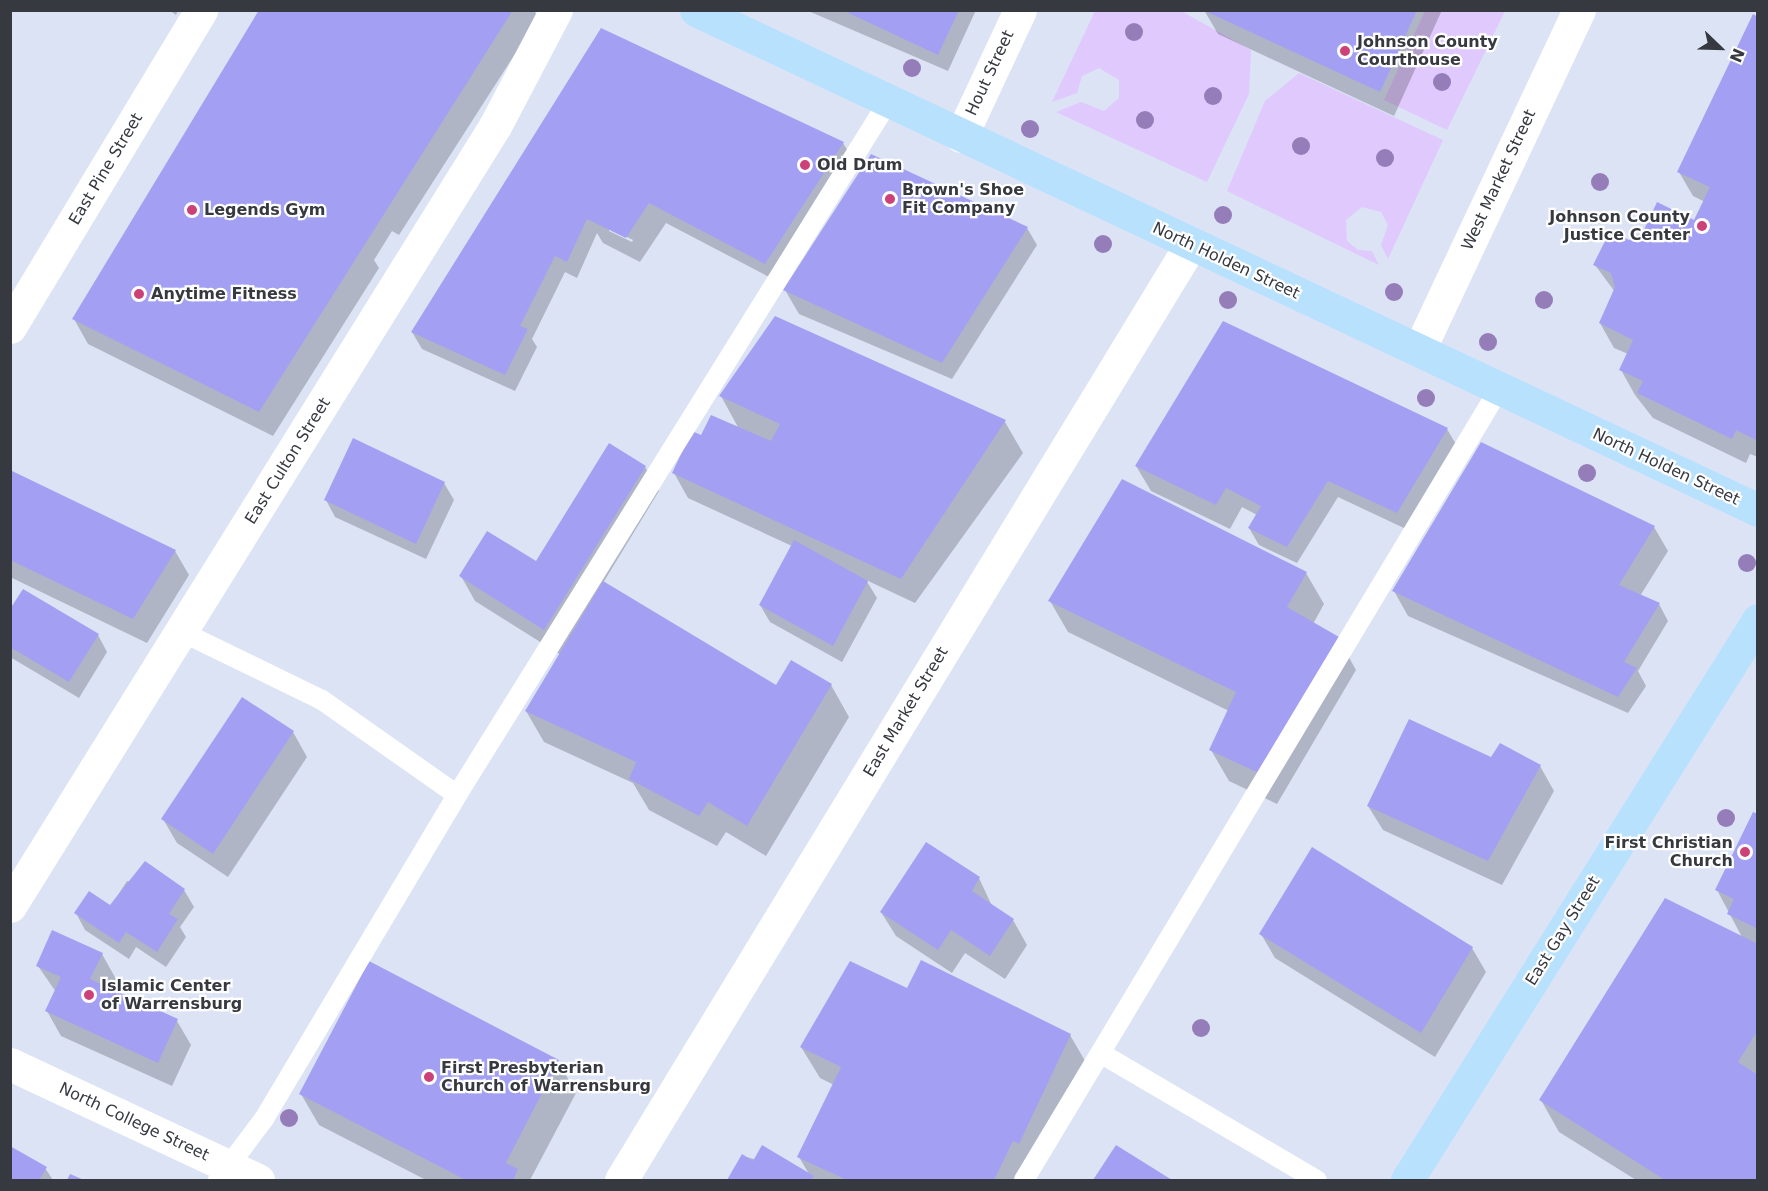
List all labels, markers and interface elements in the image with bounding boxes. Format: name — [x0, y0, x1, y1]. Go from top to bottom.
north arrow — [1690, 18, 1750, 78]
street label: Hout Street — [962, 27, 1018, 119]
place label: Johnson County Courthouse — [1357, 32, 1498, 70]
marker: Johnson County Courthouse — [1338, 44, 1352, 58]
text: N — [1726, 45, 1748, 65]
street label: West Market Street — [1458, 107, 1540, 253]
street label: East Pine Street — [65, 110, 147, 228]
place label: Old Drum — [817, 155, 902, 175]
marker: Old Drum — [798, 158, 812, 172]
place label: Brown's Shoe Fit Company — [902, 180, 1024, 218]
marker: Brown's Shoe Fit Company — [883, 192, 897, 206]
place label: Legends Gym — [204, 200, 326, 220]
marker: Legends Gym — [185, 203, 199, 217]
place label: Johnson County Justice Center — [1549, 207, 1690, 245]
street label: North Holden Street — [1149, 219, 1303, 303]
marker: Johnson County Justice Center — [1695, 219, 1709, 233]
place label: Anytime Fitness — [151, 284, 297, 304]
marker: Anytime Fitness — [132, 287, 146, 301]
street label: East Culton Street — [241, 394, 335, 528]
street label: North Holden Street — [1589, 425, 1743, 509]
street label: East Market Street — [860, 643, 952, 781]
place label: First Christian Church — [1605, 833, 1733, 871]
marker: First Christian Church — [1738, 845, 1752, 859]
street label: East Gay Street — [1522, 873, 1604, 989]
place label: Islamic Center of Warrensburg — [101, 976, 242, 1014]
marker: Islamic Center of Warrensburg — [82, 988, 96, 1002]
place label: First Presbyterian Church of Warrensburg — [441, 1058, 651, 1096]
marker: First Presbyterian Church of Warrensburg — [422, 1070, 436, 1084]
street label: North College Street — [56, 1079, 212, 1165]

